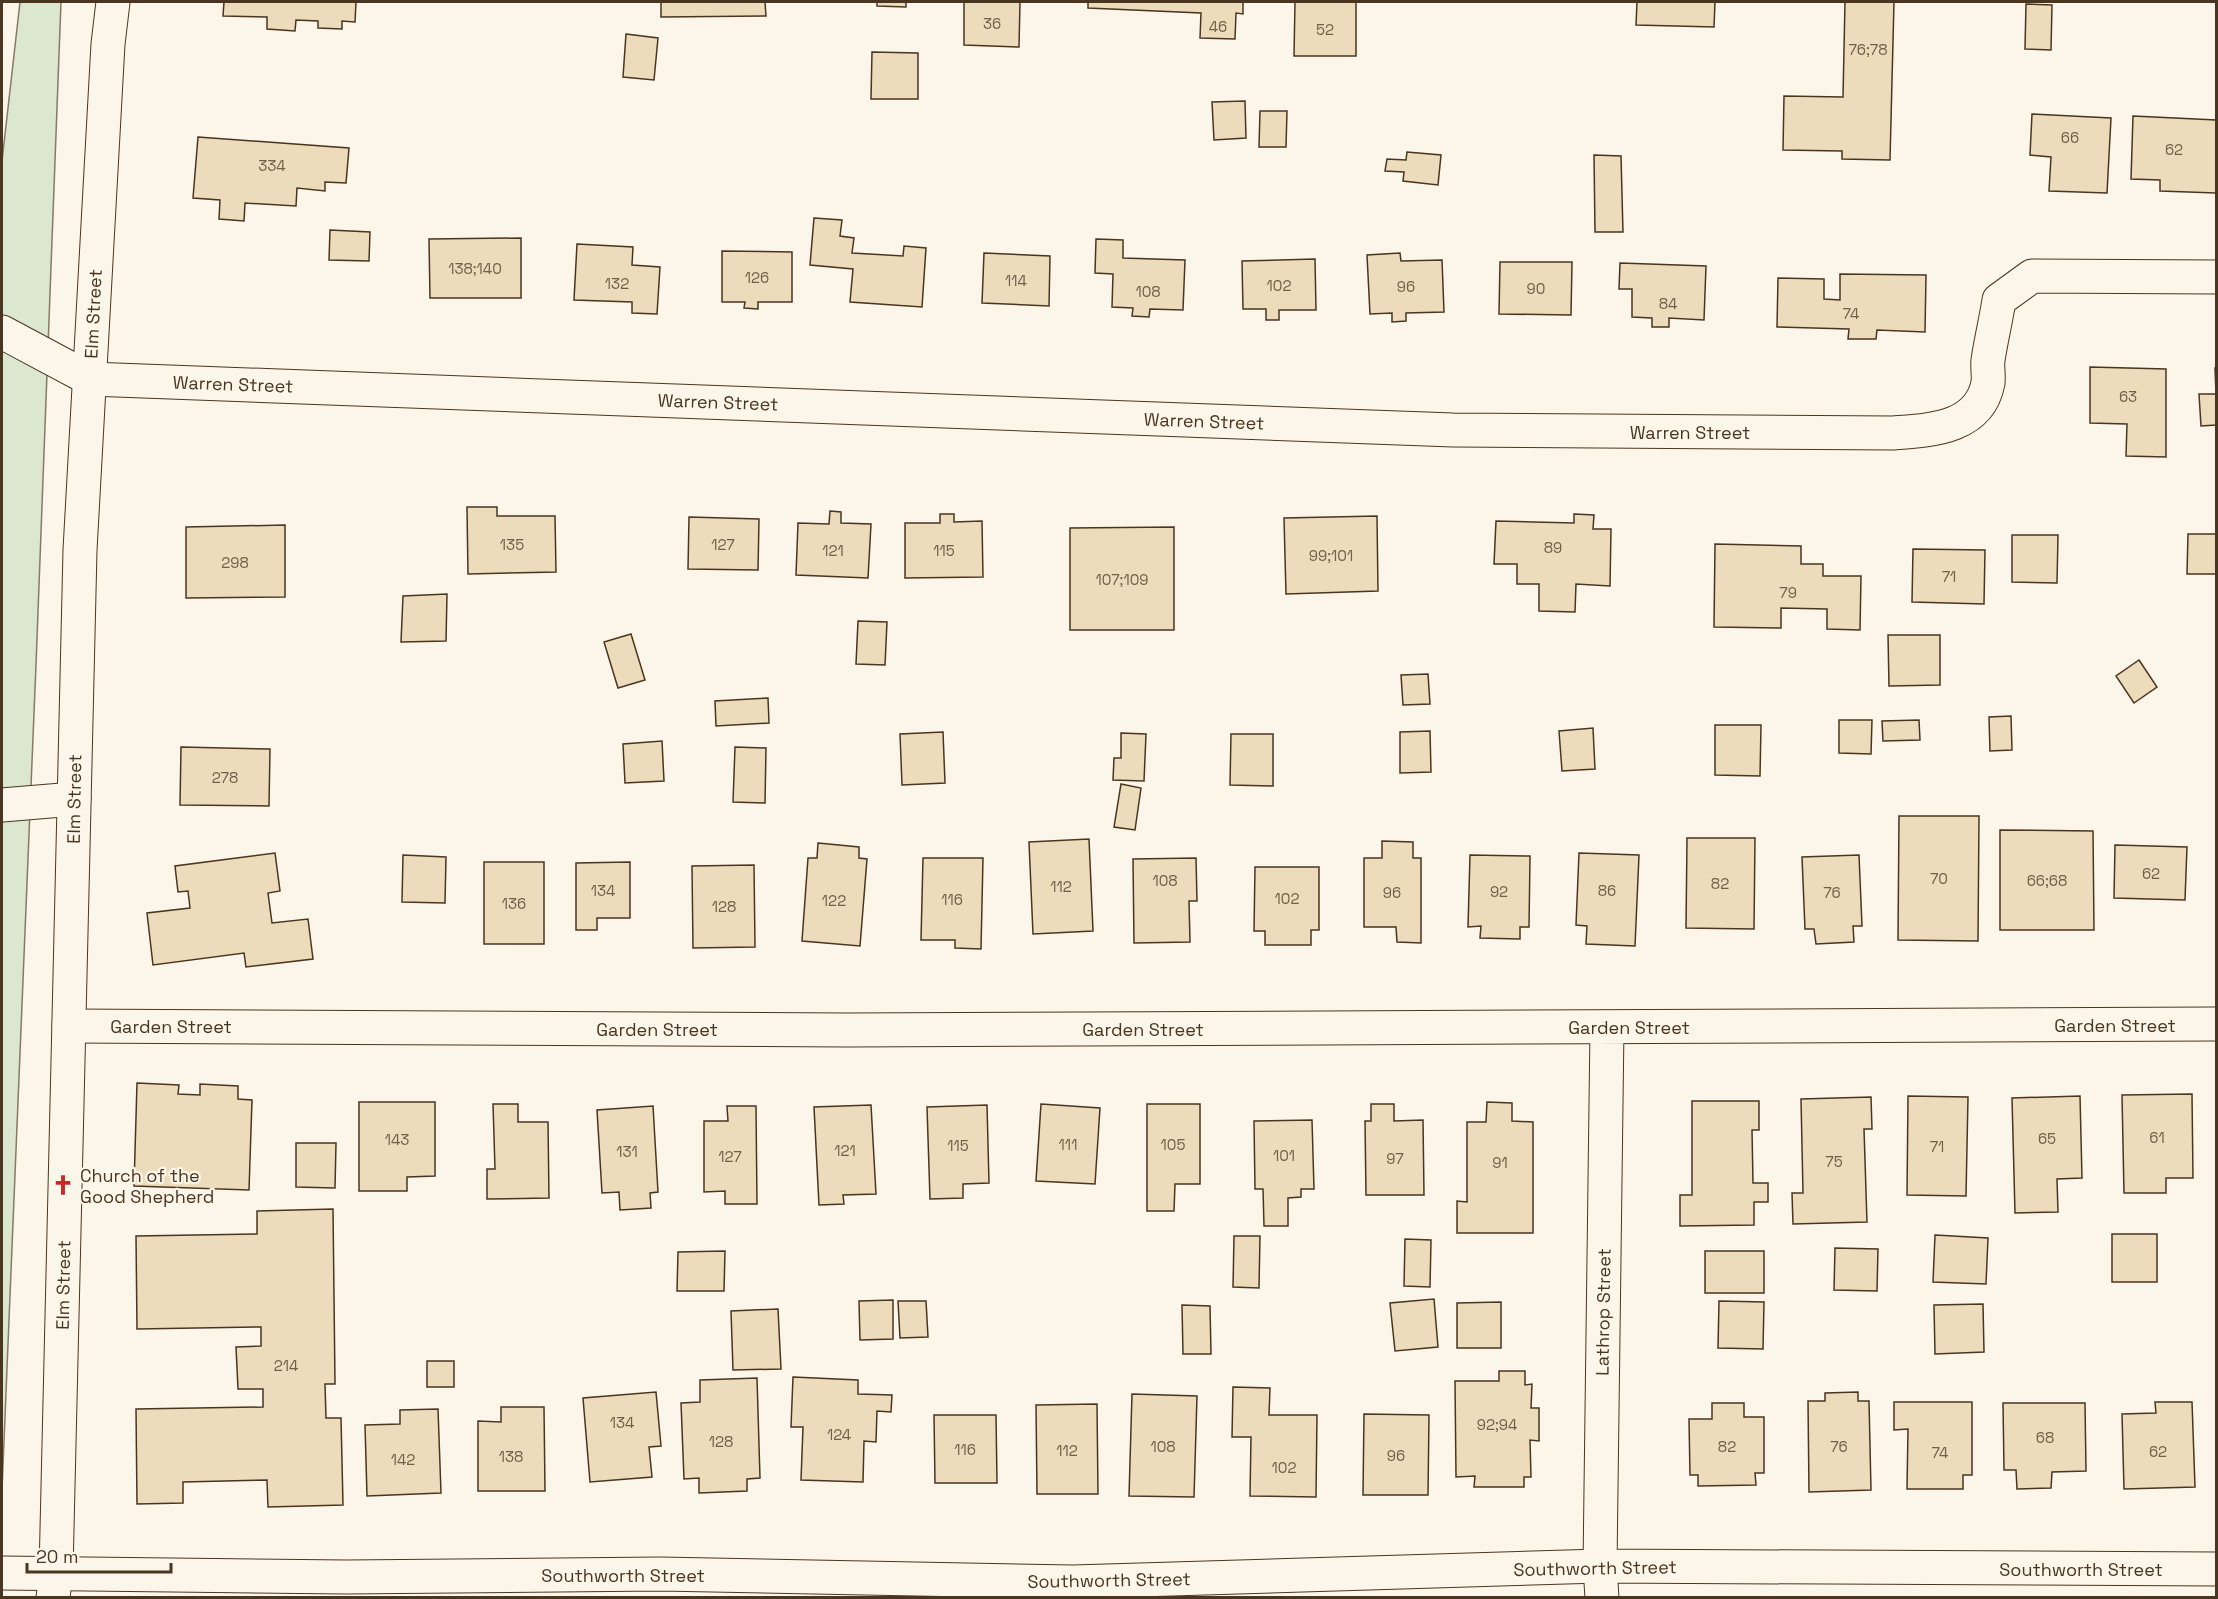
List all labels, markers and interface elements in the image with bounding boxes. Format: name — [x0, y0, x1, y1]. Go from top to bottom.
house number: 36 — [983, 14, 1001, 33]
house number: 46 — [1209, 17, 1227, 36]
house number: 52 — [1316, 20, 1334, 39]
house number: 76;78 — [1848, 40, 1888, 59]
house number: 66 — [2061, 128, 2079, 147]
house number: 62 — [2165, 140, 2183, 159]
house number: 334 — [258, 156, 286, 175]
house number: 138;140 — [448, 259, 502, 278]
house number: 126 — [745, 268, 769, 287]
street label: Elm Street — [79, 269, 107, 359]
house number: 114 — [1005, 271, 1027, 290]
house number: 132 — [605, 274, 629, 293]
house number: 102 — [1267, 276, 1291, 295]
house number: 96 — [1397, 277, 1415, 296]
house number: 90 — [1527, 279, 1545, 298]
house number: 108 — [1135, 282, 1161, 301]
house number: 84 — [1659, 294, 1677, 313]
house number: 74 — [1843, 304, 1859, 323]
street label: Warren Street — [172, 370, 294, 398]
house number: 63 — [2119, 387, 2137, 406]
street label: Warren Street — [657, 388, 779, 416]
street label: Warren Street — [1143, 407, 1265, 435]
street label: Warren Street — [1630, 421, 1750, 444]
house number: 135 — [500, 535, 524, 554]
house number: 127 — [711, 535, 735, 554]
house number: 89 — [1544, 538, 1562, 557]
house number: 121 — [822, 541, 844, 560]
house number: 115 — [933, 541, 955, 560]
house number: 99;101 — [1309, 546, 1353, 565]
house number: 298 — [221, 553, 249, 572]
house number: 71 — [1942, 567, 1956, 586]
house number: 107;109 — [1096, 570, 1148, 589]
house number: 79 — [1779, 583, 1797, 602]
street label: Elm Street — [62, 754, 86, 844]
house number: 278 — [212, 768, 238, 787]
house number: 62 — [2142, 864, 2160, 883]
house number: 70 — [1930, 869, 1948, 888]
house number: 108 — [1152, 871, 1178, 890]
house number: 66;68 — [2027, 871, 2067, 890]
house number: 82 — [1711, 874, 1729, 893]
house number: 112 — [1050, 877, 1072, 896]
house number: 134 — [591, 881, 615, 900]
house number: 86 — [1598, 881, 1616, 900]
house number: 92 — [1490, 882, 1508, 901]
house number: 96 — [1383, 883, 1401, 902]
house number: 76 — [1823, 883, 1841, 902]
house number: 102 — [1275, 889, 1299, 908]
house number: 116 — [941, 890, 963, 909]
house number: 122 — [822, 891, 846, 910]
house number: 136 — [502, 894, 526, 913]
house number: 128 — [712, 897, 736, 916]
street label: Garden Street — [2054, 1014, 2176, 1037]
street label: Garden Street — [110, 1015, 232, 1038]
street label: Garden Street — [1568, 1016, 1690, 1039]
street label: Garden Street — [596, 1018, 718, 1041]
street label: Garden Street — [1082, 1018, 1204, 1041]
house number: 61 — [2149, 1128, 2165, 1147]
house number: 65 — [2038, 1129, 2056, 1148]
house number: 143 — [385, 1130, 409, 1149]
house number: 111 — [1059, 1135, 1077, 1154]
house number: 105 — [1161, 1135, 1185, 1154]
house number: 115 — [947, 1136, 969, 1155]
house number: 71 — [1930, 1137, 1944, 1156]
house number: 121 — [834, 1141, 856, 1160]
house number: 131 — [616, 1142, 638, 1161]
house number: 101 — [1273, 1146, 1295, 1165]
house number: 127 — [718, 1147, 742, 1166]
house number: 97 — [1386, 1149, 1404, 1168]
house number: 75 — [1825, 1152, 1843, 1171]
house number: 91 — [1492, 1153, 1508, 1172]
place label: Church of the Good Shepherd — [80, 1164, 214, 1208]
church icon: Church of the Good Shepherd — [51, 1173, 75, 1197]
street label: Elm Street — [51, 1240, 75, 1330]
street label: Lathrop Street — [1590, 1248, 1616, 1376]
house number: 214 — [274, 1356, 298, 1375]
house number: 134 — [610, 1413, 634, 1432]
house number: 92;94 — [1477, 1415, 1517, 1434]
house number: 124 — [827, 1425, 851, 1444]
house number: 68 — [2036, 1428, 2054, 1447]
house number: 128 — [709, 1432, 733, 1451]
house number: 108 — [1150, 1437, 1176, 1456]
house number: 82 — [1718, 1437, 1736, 1456]
house number: 76 — [1830, 1437, 1848, 1456]
house number: 116 — [954, 1440, 976, 1459]
house number: 112 — [1056, 1441, 1078, 1460]
house number: 62 — [2149, 1442, 2167, 1461]
house number: 74 — [1932, 1443, 1948, 1462]
house number: 96 — [1387, 1446, 1405, 1465]
house number: 138 — [499, 1447, 523, 1466]
house number: 142 — [391, 1450, 415, 1469]
house number: 102 — [1272, 1458, 1296, 1477]
scale bar — [27, 1536, 171, 1574]
text: 20 m — [36, 1545, 79, 1568]
street label: Southworth Street — [1513, 1555, 1677, 1581]
street label: Southworth Street — [1999, 1558, 2163, 1581]
street label: Southworth Street — [541, 1564, 705, 1587]
street label: Southworth Street — [1027, 1567, 1191, 1593]

